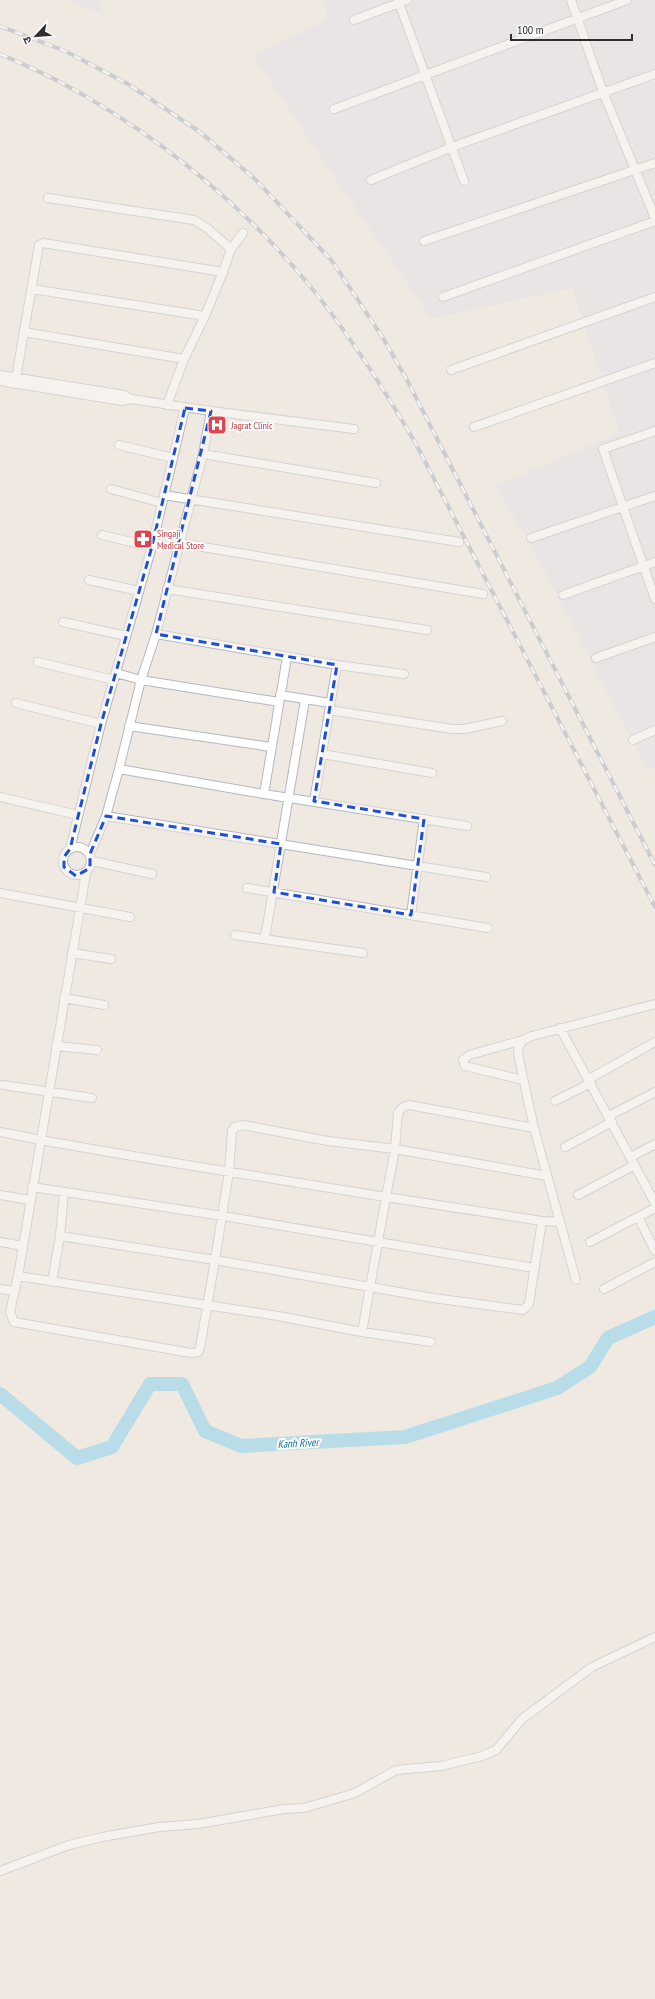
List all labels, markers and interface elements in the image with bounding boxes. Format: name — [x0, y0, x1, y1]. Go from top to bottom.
north arrow — [16, 16, 56, 56]
scale bar — [511, 16, 632, 42]
text: 100 m — [517, 22, 544, 37]
text: उ — [19, 34, 35, 46]
hospital icon: Jagrat Clinic — [206, 414, 228, 436]
place label: Jagrat Clinic — [230, 419, 273, 432]
place label: Singaji Medical Store — [157, 527, 204, 552]
pharmacy icon: Singaji Medical Store — [132, 528, 154, 550]
water label: Kanh River — [277, 1435, 321, 1451]

